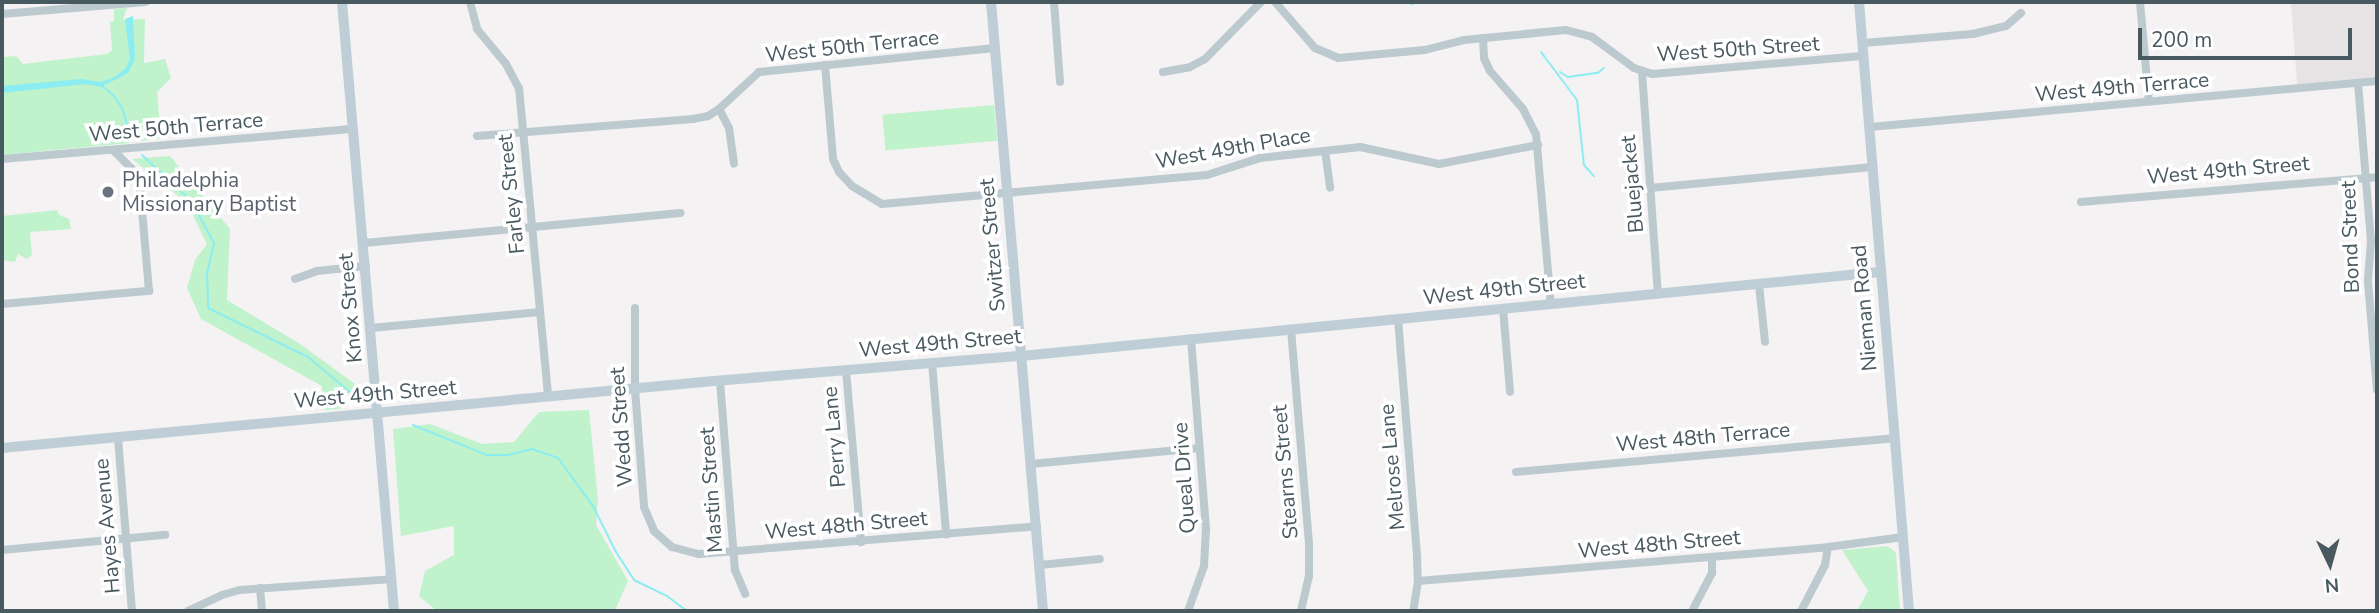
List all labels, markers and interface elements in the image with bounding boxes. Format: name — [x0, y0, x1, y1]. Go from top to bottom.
scale bar — [2141, 14, 2354, 58]
street label: West 50th Terrace — [764, 24, 940, 68]
text: 200 m — [2151, 26, 2212, 54]
street label: West 50th Street — [1656, 31, 1820, 67]
street label: West 49th Terrace — [2034, 67, 2210, 107]
street label: West 50th Terrace — [88, 107, 264, 147]
street label: West 49th Place — [1154, 122, 1312, 174]
street label: Farley Street — [492, 133, 530, 255]
street label: Bluejacket — [1615, 134, 1649, 234]
street label: West 49th Street — [2146, 150, 2310, 190]
place label: Philadelphia Missionary Baptist — [122, 167, 296, 217]
street label: Switzer Street — [974, 177, 1010, 313]
street label: Bond Street — [2335, 180, 2365, 294]
marker: Philadelphia Missionary Baptist — [100, 184, 116, 200]
street label: Nieman Road — [1846, 244, 1882, 372]
street label: Knox Street — [333, 252, 367, 364]
street label: West 49th Street — [1422, 268, 1586, 310]
street label: West 49th Street — [858, 323, 1022, 363]
street label: Wedd Street — [604, 366, 638, 488]
street label: West 49th Street — [293, 374, 457, 414]
street label: Perry Lane — [817, 385, 851, 489]
street label: Melrose Lane — [1374, 403, 1410, 531]
street label: Stearns Street — [1267, 404, 1303, 540]
street label: West 48th Terrace — [1615, 417, 1791, 457]
street label: Queal Drive — [1168, 421, 1200, 535]
street label: Mastin Street — [694, 426, 728, 554]
street label: Hayes Avenue — [89, 457, 125, 595]
street label: West 48th Street — [764, 505, 928, 545]
street label: West 48th Street — [1577, 524, 1741, 564]
north arrow — [2295, 529, 2365, 599]
text: N — [2324, 571, 2340, 598]

